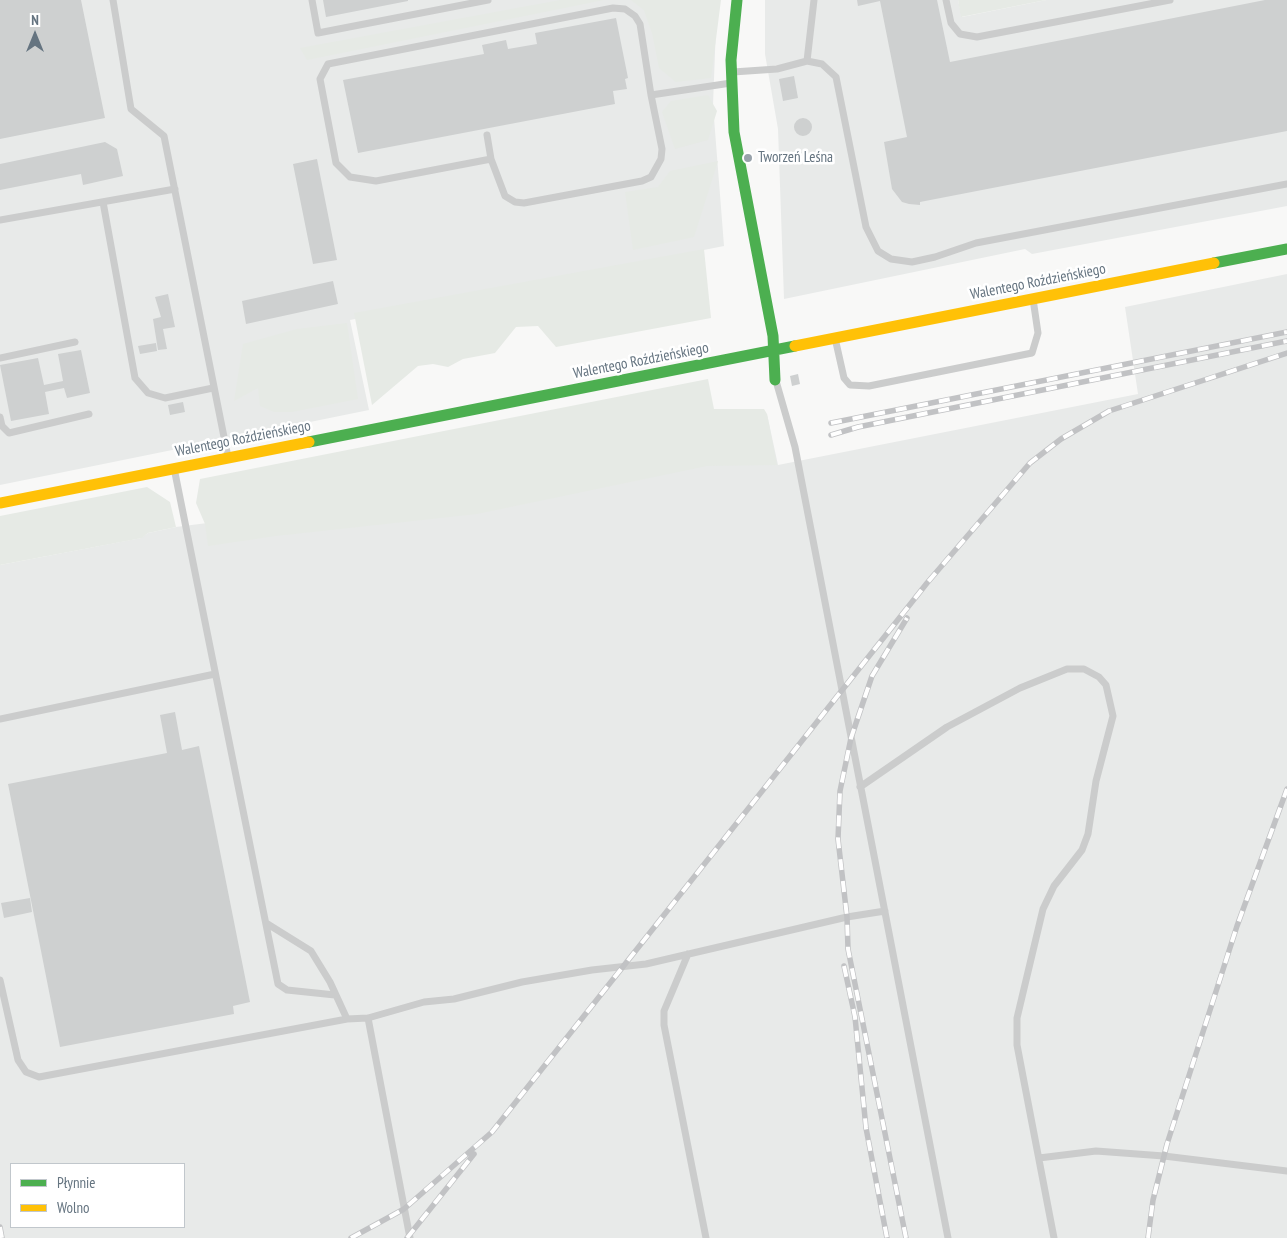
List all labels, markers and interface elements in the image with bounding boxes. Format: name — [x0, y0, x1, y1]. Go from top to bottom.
north arrow — [10, 10, 60, 60]
text: N — [31, 11, 39, 29]
place label: Tworzeń Leśna — [758, 149, 833, 167]
marker: Tworzeń Leśna — [742, 152, 754, 164]
street label: Walentego Roździeńskiego — [969, 260, 1107, 304]
street label: Walentego Roździeńskiego — [572, 339, 710, 383]
street label: Walentego Roździeńskiego — [174, 417, 312, 461]
legend — [10, 1163, 185, 1228]
text: Płynnie — [57, 1173, 96, 1192]
text: Wolno — [57, 1198, 90, 1217]

